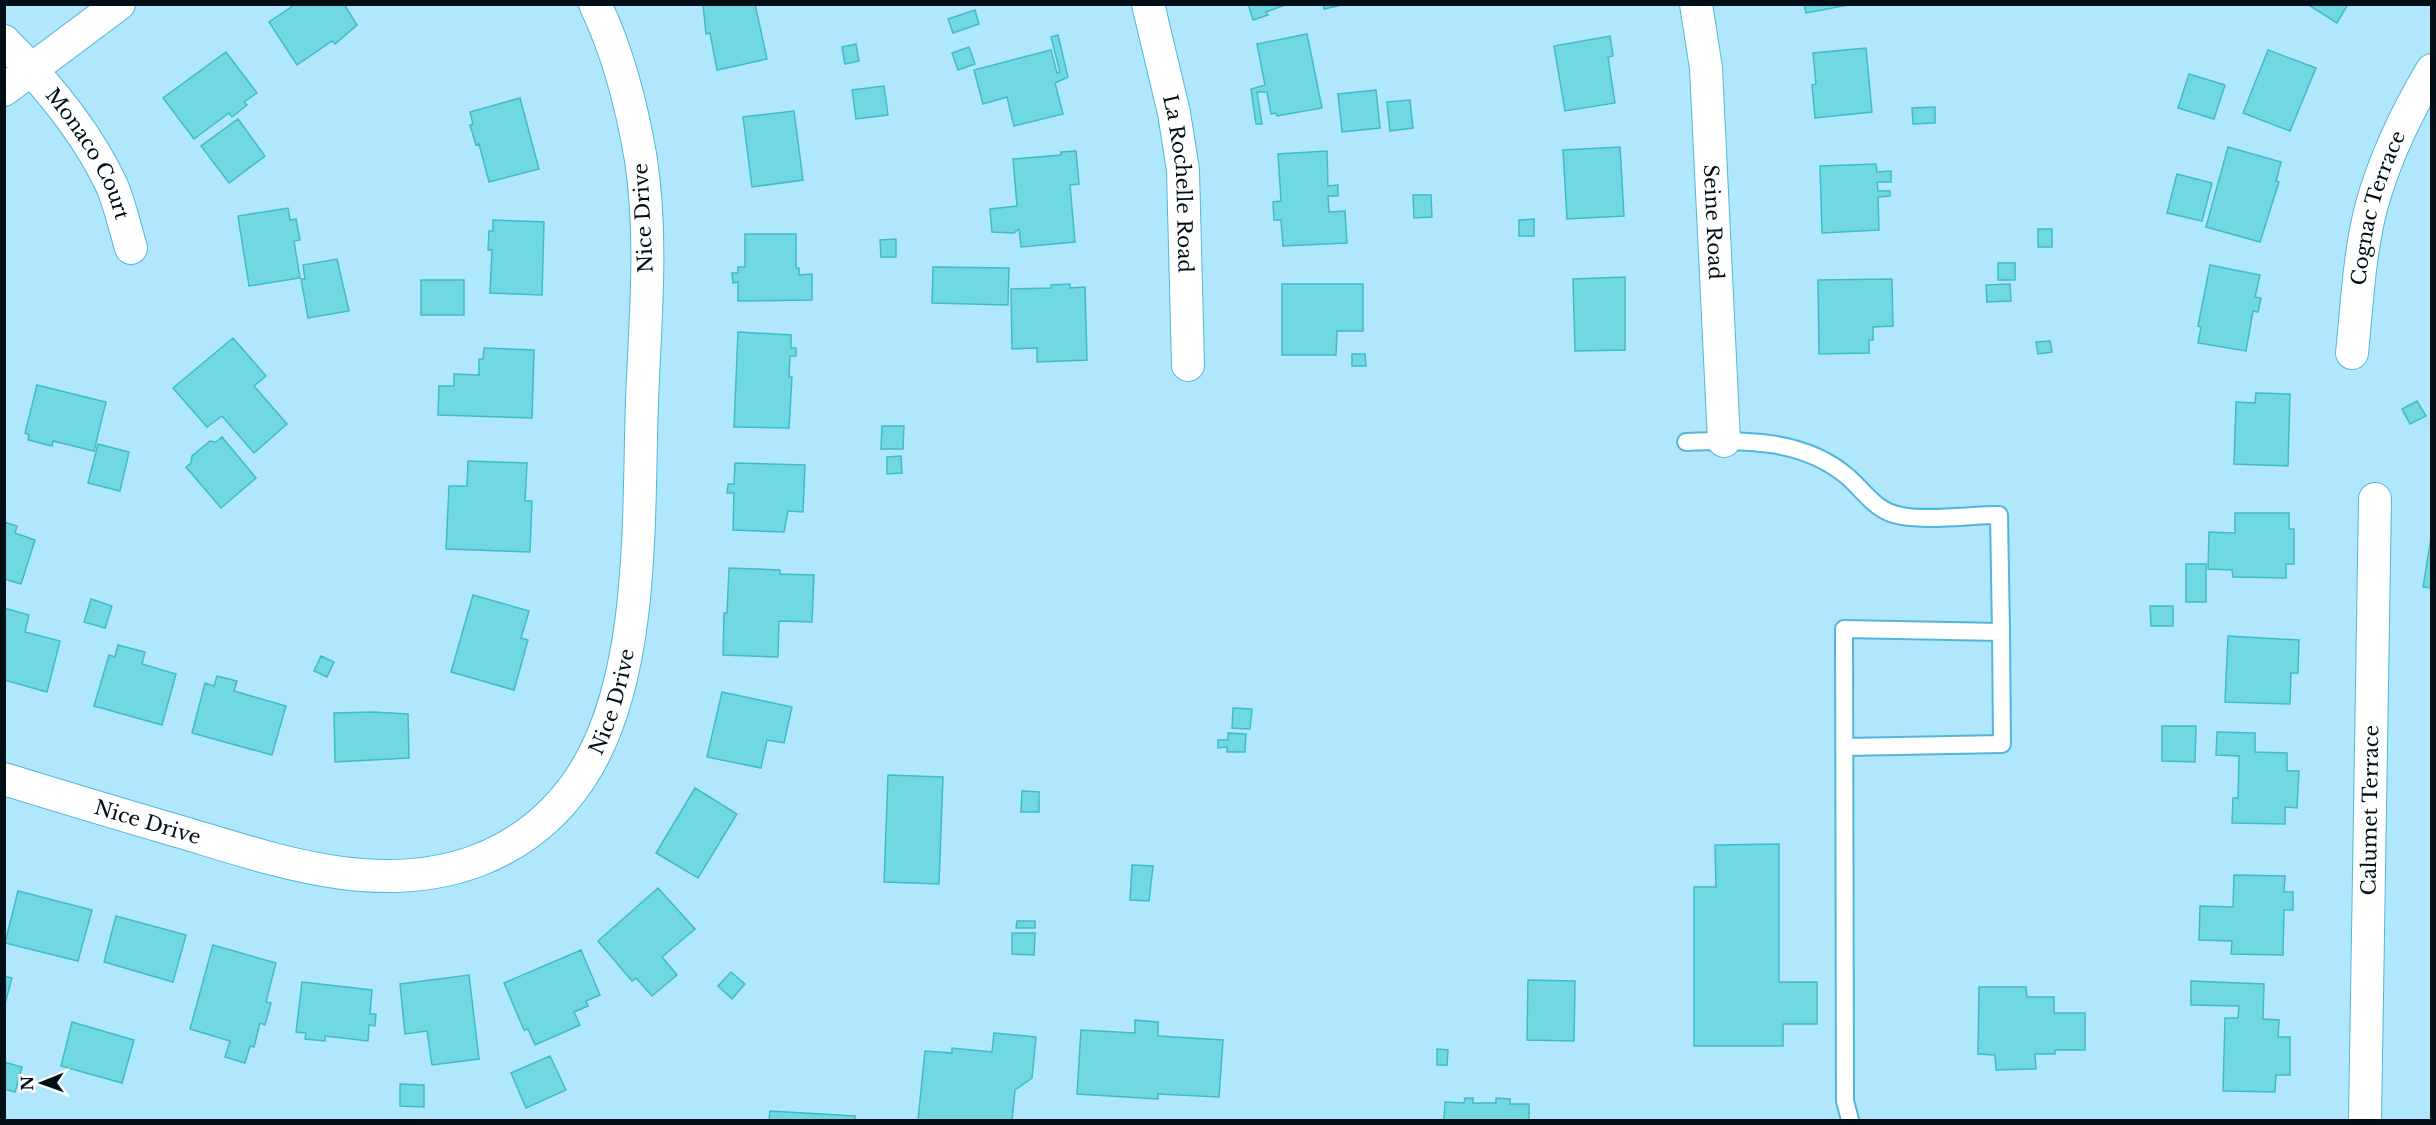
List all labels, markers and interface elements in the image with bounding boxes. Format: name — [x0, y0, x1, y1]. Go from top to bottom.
street label: Monaco Court — [41, 83, 135, 222]
street label: La Rochelle Road — [1158, 92, 1198, 273]
street label: Cognac Terrace — [2346, 127, 2410, 286]
street label: Nice Drive — [628, 163, 658, 273]
street label: Seine Road — [1699, 164, 1728, 280]
street label: Nice Drive — [584, 647, 639, 758]
street label: Calumet Terrace — [2357, 725, 2383, 895]
street label: Nice Drive — [92, 795, 204, 849]
north arrow — [12, 1053, 72, 1113]
text: N — [17, 1076, 37, 1091]

